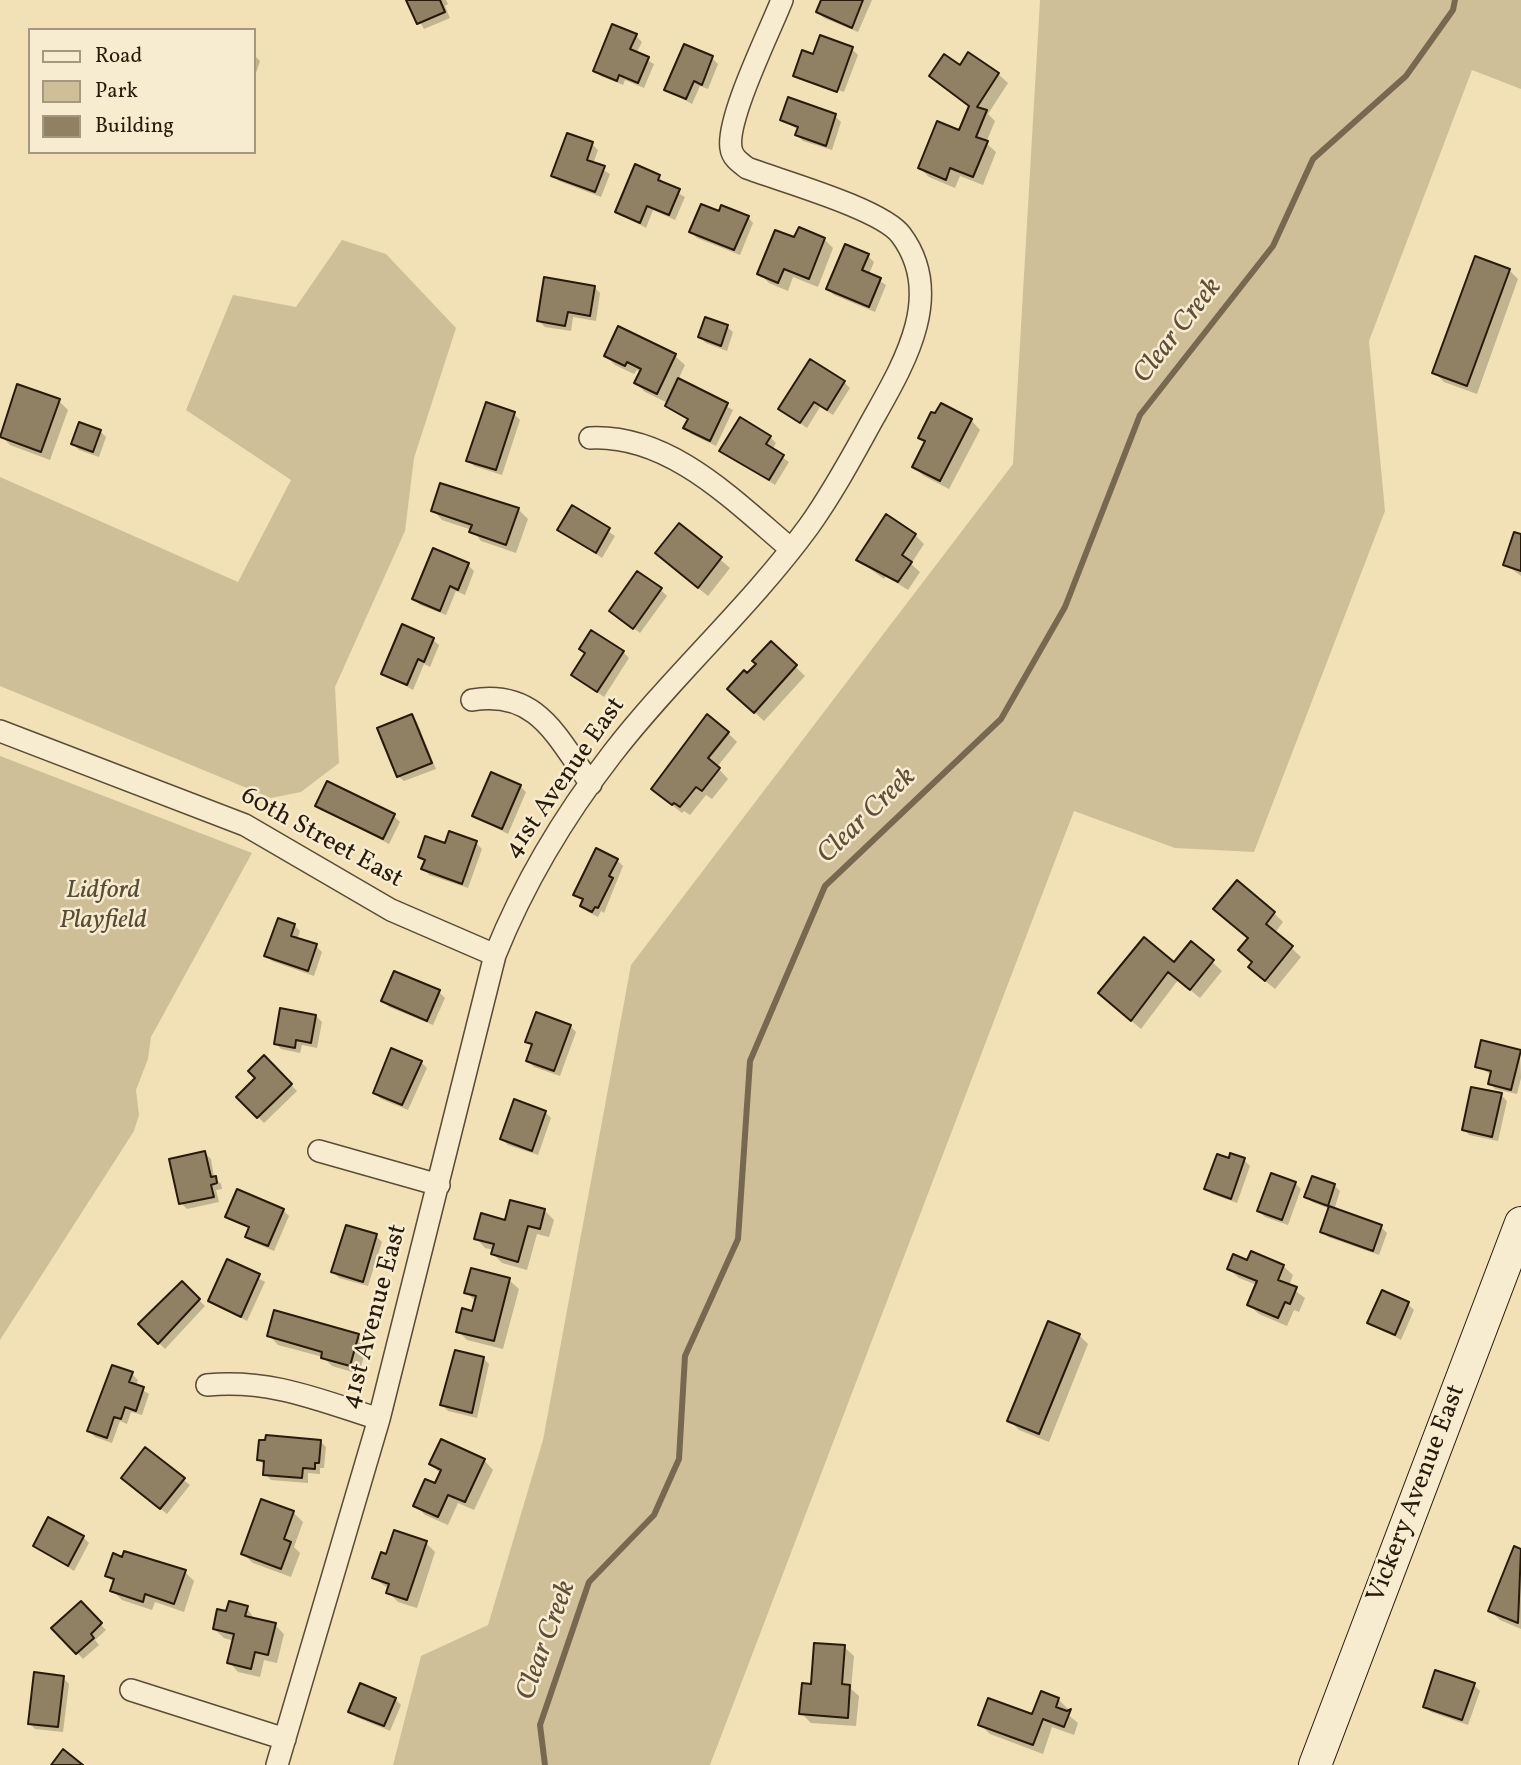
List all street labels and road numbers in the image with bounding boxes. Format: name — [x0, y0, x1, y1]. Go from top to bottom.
street label: 41st Avenue East — [499, 692, 633, 866]
street label: 60th Street East — [234, 782, 408, 896]
street label: 41st Avenue East — [336, 1221, 416, 1413]
street label: Vickery Avenue East — [1362, 1381, 1474, 1607]

